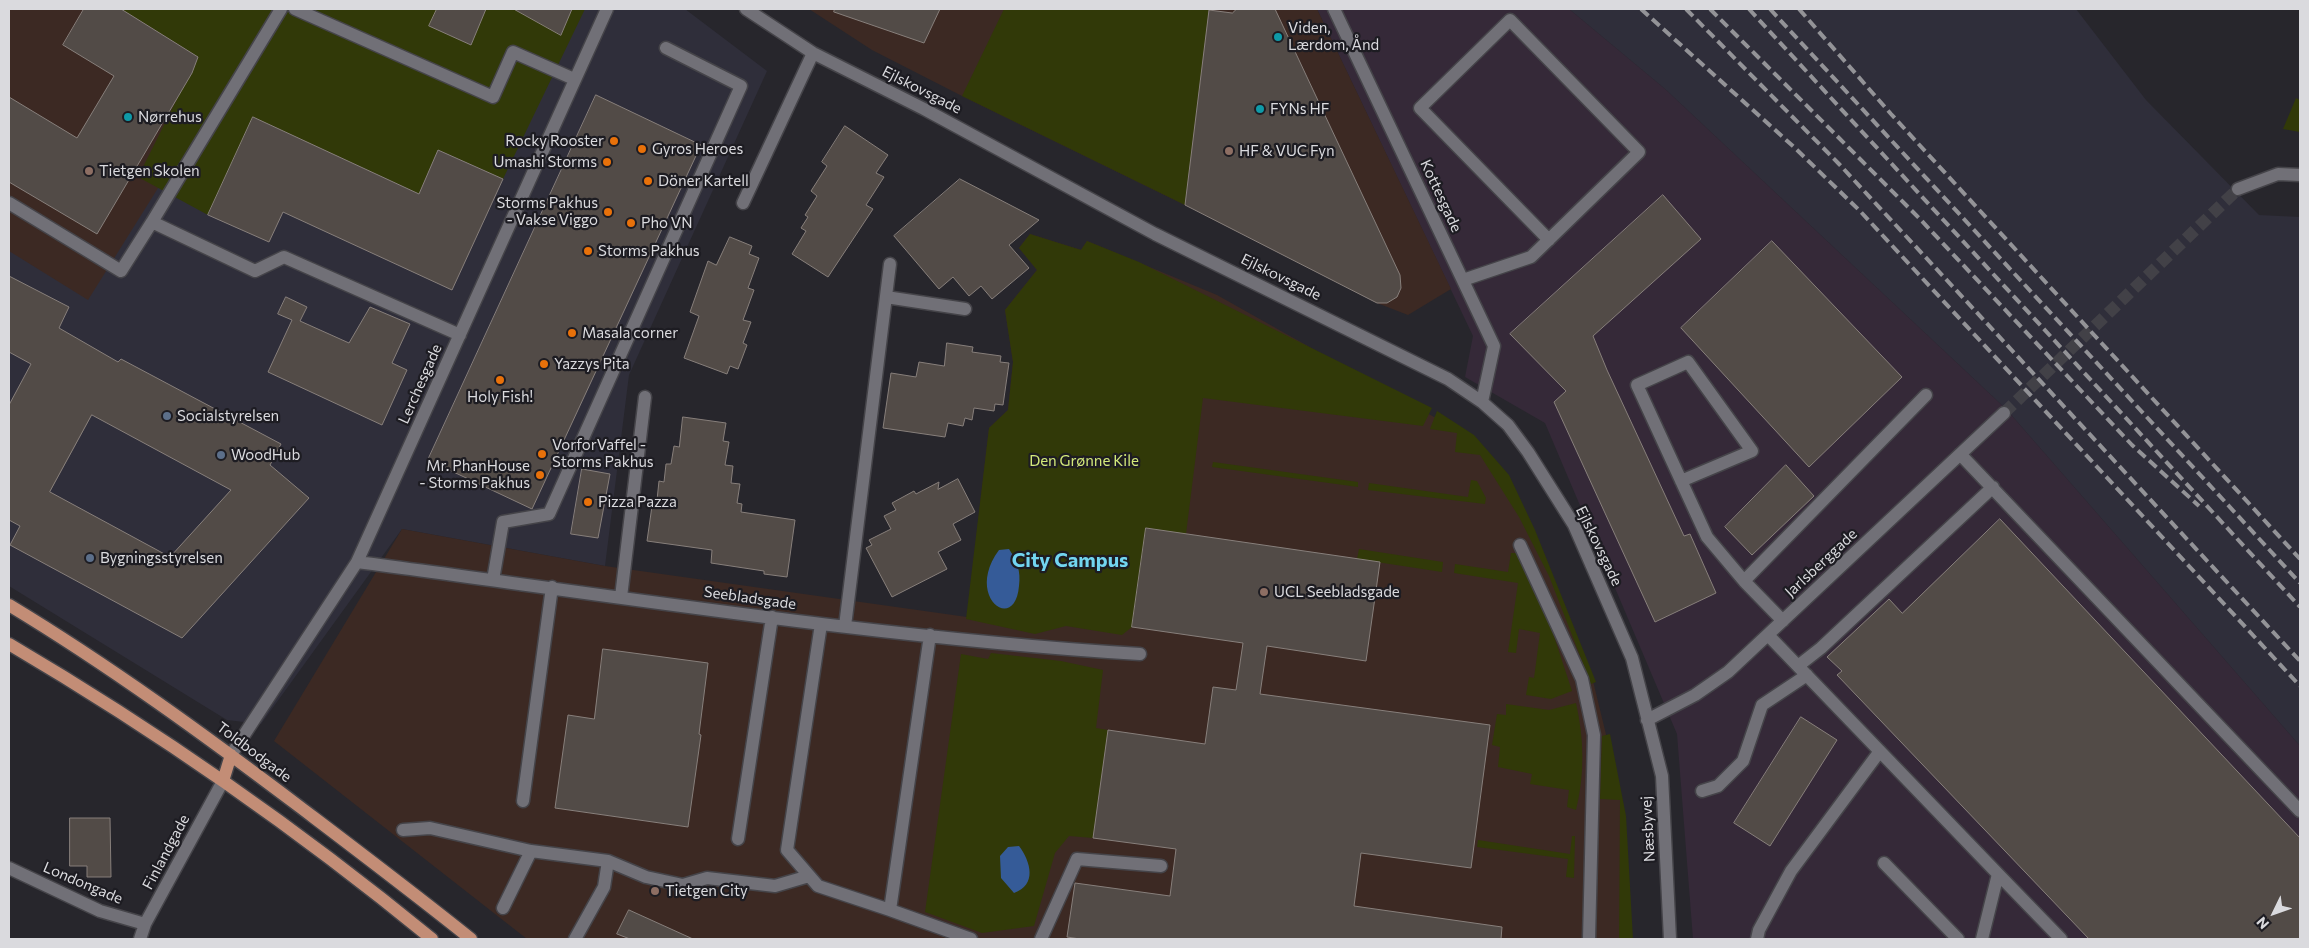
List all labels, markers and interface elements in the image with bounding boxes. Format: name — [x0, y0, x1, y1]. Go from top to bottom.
place label: Viden, Lærdom, Ånd — [1288, 19, 1379, 54]
marker: Viden, Lærdom, Ånd — [1272, 31, 1284, 43]
street label: Ejlskovsgade — [879, 62, 965, 118]
place label: FYNs HF — [1270, 100, 1329, 118]
marker: FYNs HF — [1254, 103, 1266, 115]
place label: Nørrehus — [138, 108, 202, 126]
marker: Nørrehus — [122, 111, 134, 123]
place label: Rocky Rooster — [505, 132, 604, 150]
marker: Rocky Rooster — [608, 135, 620, 147]
place label: Gyros Heroes — [652, 140, 743, 158]
place label: HF & VUC Fyn — [1239, 142, 1335, 160]
marker: Gyros Heroes — [636, 143, 648, 155]
marker: HF & VUC Fyn — [1223, 145, 1235, 157]
place label: Umashi Storms — [493, 153, 597, 171]
marker: Umashi Storms — [601, 156, 613, 168]
street label: Kottesgade — [1416, 157, 1466, 235]
place label: Tietgen Skolen — [99, 162, 200, 180]
marker: Tietgen Skolen — [83, 165, 95, 177]
place label: Döner Kartell — [658, 172, 749, 190]
marker: Döner Kartell — [642, 175, 654, 187]
place label: Storms Pakhus - Vakse Viggo — [496, 194, 598, 229]
marker: Storms Pakhus - Vakse Viggo — [602, 206, 614, 218]
place label: Pho VN — [641, 214, 692, 232]
marker: Pho VN — [625, 217, 637, 229]
place label: Storms Pakhus — [598, 242, 700, 260]
marker: Storms Pakhus — [582, 245, 594, 257]
street label: Ejlskovsgade — [1238, 250, 1324, 304]
place label: Masala corner — [582, 324, 678, 342]
marker: Masala corner — [566, 327, 578, 339]
street label: Lerchesgade — [394, 341, 446, 427]
place label: Yazzys Pita — [554, 355, 630, 373]
marker: Yazzys Pita — [538, 358, 550, 370]
marker: Holy Fish! — [494, 374, 506, 386]
place label: Holy Fish! — [467, 388, 533, 406]
place label: Socialstyrelsen — [177, 407, 279, 425]
marker: Socialstyrelsen — [161, 410, 173, 422]
place label: VorforVaffel - Storms Pakhus — [552, 436, 654, 471]
place label: WoodHub — [231, 446, 300, 464]
marker: VorforVaffel - Storms Pakhus — [536, 448, 548, 460]
marker: WoodHub — [215, 449, 227, 461]
park label: Den Grønne Kile — [1029, 452, 1139, 470]
place label: Mr. PhanHouse - Storms Pakhus — [419, 457, 530, 492]
marker: Mr. PhanHouse - Storms Pakhus — [534, 469, 546, 481]
place label: Pizza Pazza — [598, 493, 677, 511]
marker: Pizza Pazza — [582, 496, 594, 508]
street label: Ejlskovsgade — [1572, 503, 1626, 589]
street label: Jarlsberggade — [1781, 525, 1861, 601]
district label: City Campus — [1012, 548, 1128, 572]
place label: Bygningsstyrelsen — [100, 549, 223, 567]
marker: Bygningsstyrelsen — [84, 552, 96, 564]
street label: Seebladsgade — [703, 583, 797, 613]
place label: UCL Seebladsgade — [1274, 583, 1400, 601]
marker: UCL Seebladsgade — [1258, 586, 1270, 598]
street label: Toldbodgade — [213, 718, 295, 786]
street label: Næsbyvej — [1637, 796, 1659, 862]
street label: Finlandgade — [139, 811, 193, 893]
street label: Londongade — [40, 858, 126, 908]
place label: Tietgen City — [665, 882, 748, 900]
marker: Tietgen City — [649, 885, 661, 897]
north arrow — [2249, 888, 2299, 938]
text: N — [2253, 914, 2272, 933]

